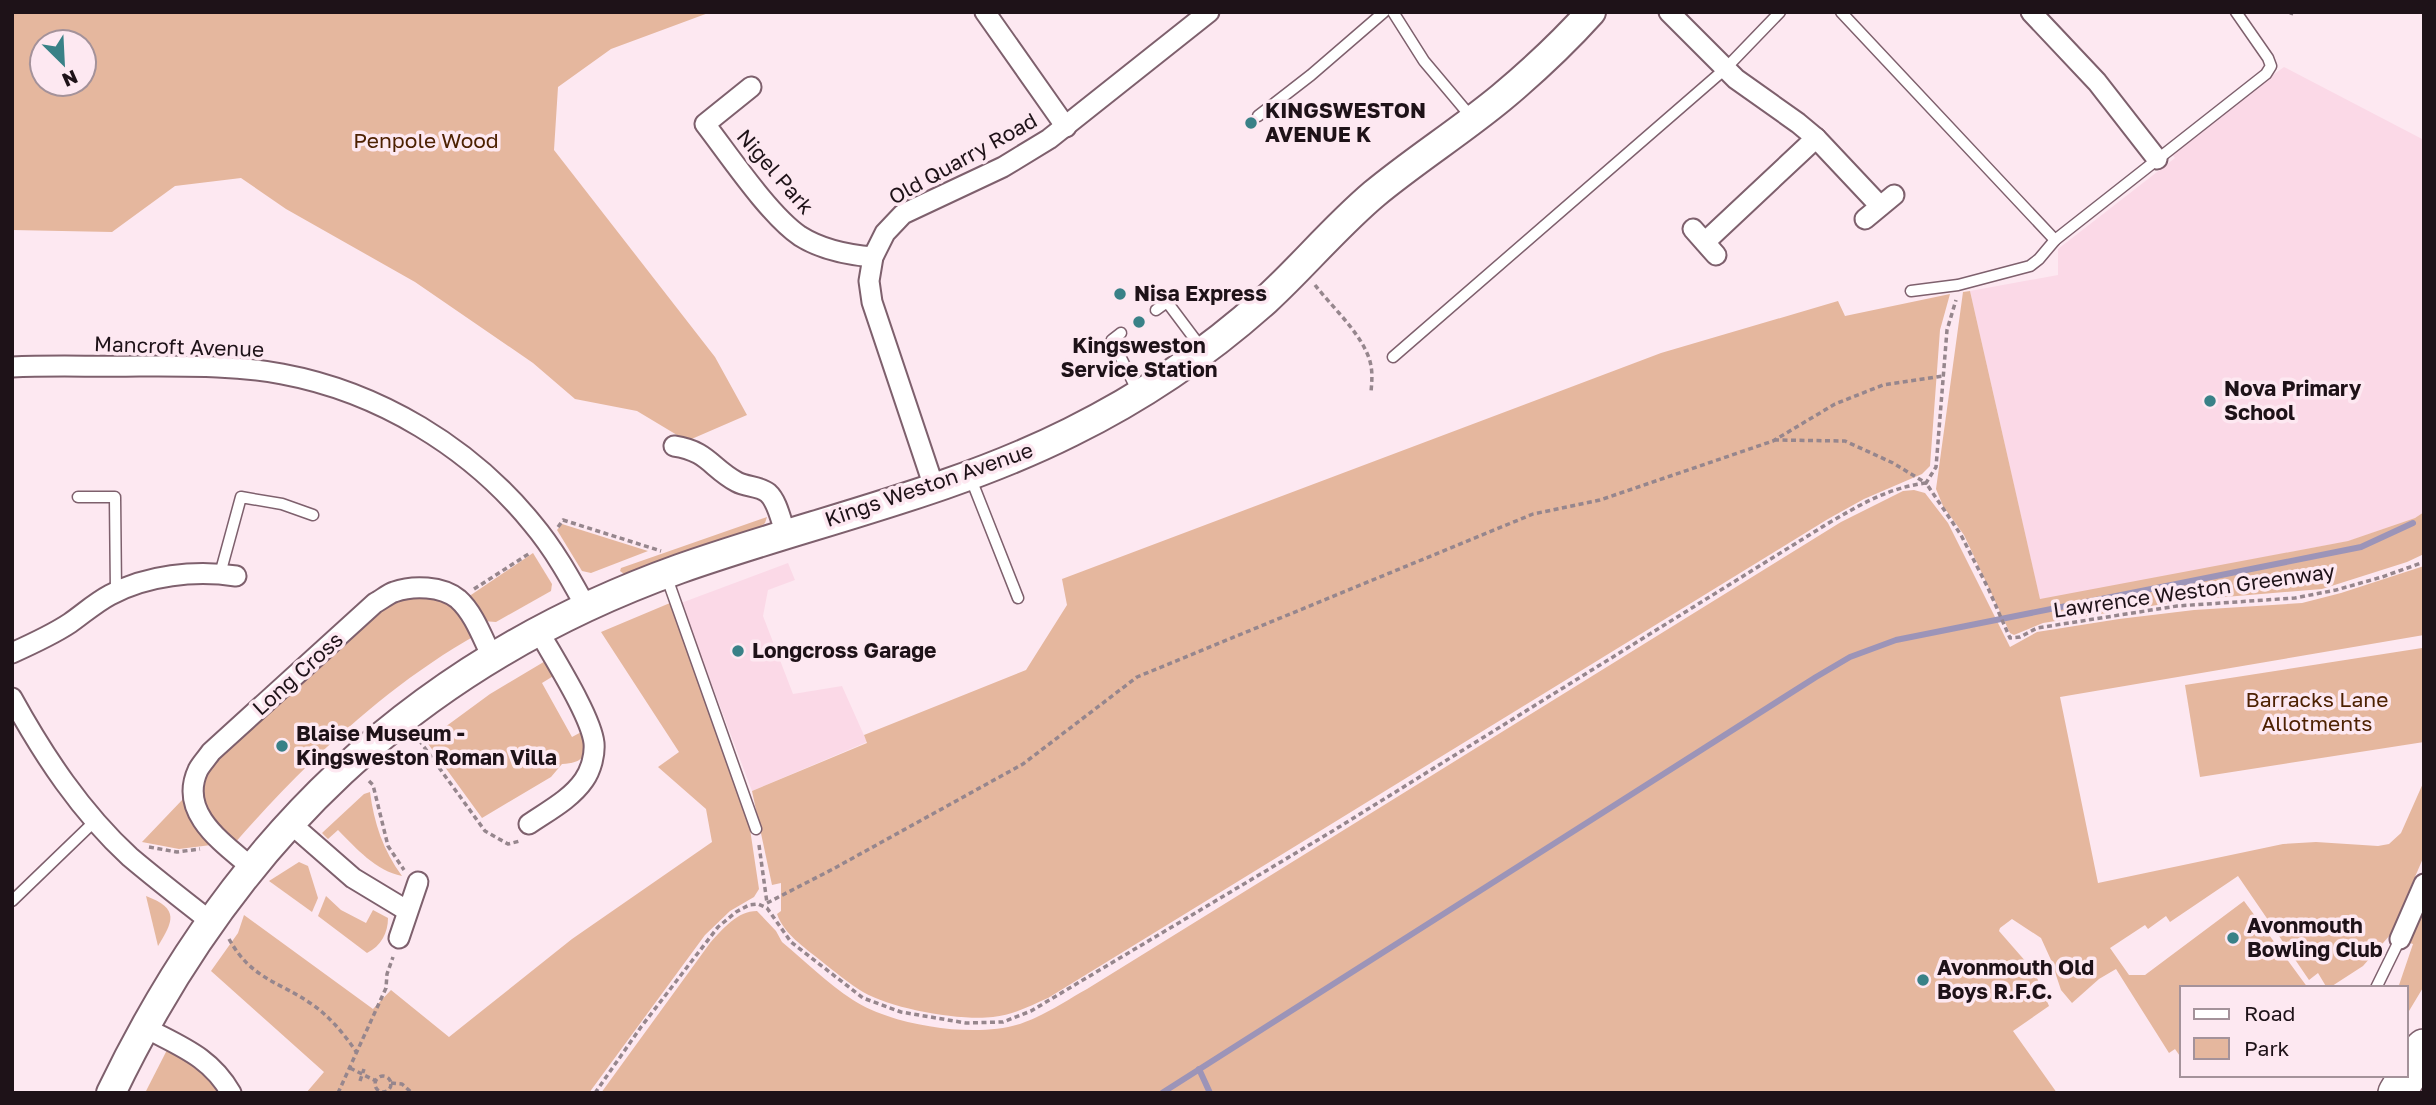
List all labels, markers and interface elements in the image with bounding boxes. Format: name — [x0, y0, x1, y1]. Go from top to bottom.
north arrow — [28, 28, 98, 98]
text: N — [59, 66, 81, 92]
place label: KINGSWESTON AVENUE K — [1265, 97, 1426, 147]
street label: Old Quarry Road — [884, 107, 1041, 210]
marker: KINGSWESTON AVENUE K — [1243, 115, 1259, 131]
street label: Nigel Park — [732, 124, 820, 219]
park label: Penpole Wood — [353, 127, 499, 153]
place label: Nisa Express — [1134, 280, 1267, 306]
marker: Nisa Express — [1112, 286, 1128, 302]
marker: Kingsweston Service Station — [1131, 314, 1147, 330]
street label: Mancroft Avenue — [93, 330, 265, 362]
place label: Kingsweston Service Station — [1060, 332, 1218, 382]
place label: Nova Primary School — [2224, 375, 2362, 425]
marker: Nova Primary School — [2202, 393, 2218, 409]
street label: Kings Weston Avenue — [821, 436, 1036, 532]
street label: Lawrence Weston Greenway — [2051, 557, 2337, 623]
street label: Long Cross — [247, 626, 348, 721]
place label: Longcross Garage — [752, 637, 937, 663]
marker: Longcross Garage — [730, 643, 746, 659]
park label: Barracks Lane Allotments — [2246, 686, 2388, 736]
place label: Blaise Museum - Kingsweston Roman Villa — [296, 720, 557, 770]
marker: Blaise Museum - Kingsweston Roman Villa — [274, 738, 290, 754]
place label: Avonmouth Bowling Club — [2247, 912, 2383, 962]
marker: Avonmouth Bowling Club — [2225, 930, 2241, 946]
place label: Avonmouth Old Boys R.F.C. — [1937, 954, 2094, 1004]
marker: Avonmouth Old Boys R.F.C. — [1915, 972, 1931, 988]
legend — [2180, 986, 2408, 1077]
text: Road — [2244, 1000, 2295, 1026]
text: Park — [2244, 1035, 2290, 1061]

